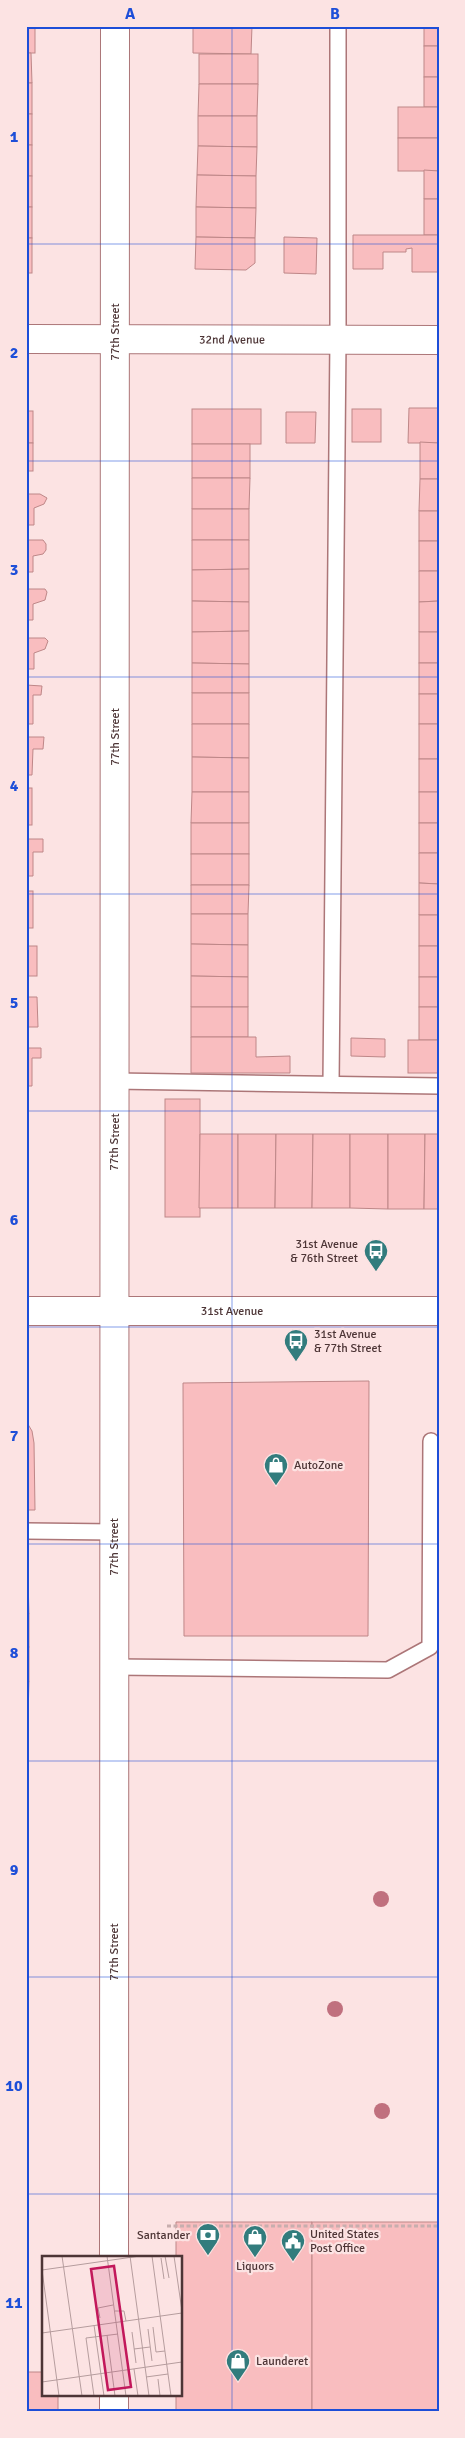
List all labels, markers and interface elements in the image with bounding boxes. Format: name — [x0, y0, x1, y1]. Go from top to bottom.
text: A — [125, 4, 136, 24]
text: B — [330, 4, 340, 24]
text: 1 — [10, 127, 19, 147]
street label: 77th Street — [107, 303, 122, 361]
street label: 32nd Avenue — [199, 332, 265, 347]
text: 2 — [10, 343, 18, 363]
text: 3 — [10, 560, 18, 580]
street label: 77th Street — [107, 708, 122, 766]
text: 4 — [10, 776, 19, 796]
text: 5 — [10, 993, 18, 1013]
street label: 77th Street — [107, 1113, 122, 1171]
text: 6 — [10, 1210, 19, 1230]
place label: 31st Avenue & 76th Street — [290, 1237, 358, 1266]
bus stop icon: 31st Avenue & 76th Street — [363, 1238, 389, 1272]
street label: 31st Avenue — [201, 1304, 263, 1319]
place label: 31st Avenue & 77th Street — [314, 1327, 382, 1356]
bus stop icon: 31st Avenue & 77th Street — [283, 1328, 309, 1362]
text: 7 — [10, 1426, 19, 1446]
shop icon: AutoZone — [263, 1452, 289, 1486]
place label: AutoZone — [294, 1458, 343, 1473]
street label: 77th Street — [107, 1518, 122, 1576]
text: 8 — [10, 1643, 19, 1663]
text: 9 — [10, 1860, 19, 1880]
street label: 77th Street — [107, 1923, 122, 1981]
text: 10 — [5, 2076, 23, 2096]
bank icon: Santander — [195, 2222, 221, 2256]
shop icon: Liquors — [242, 2224, 268, 2258]
place label: United States Post Office — [310, 2227, 379, 2256]
place label: Santander — [137, 2228, 191, 2243]
public building icon: United States Post Office — [280, 2228, 306, 2262]
inset map — [42, 2256, 182, 2396]
place label: Liquors — [236, 2259, 274, 2274]
text: 11 — [5, 2293, 23, 2313]
shop icon: Launderet — [225, 2348, 251, 2382]
place label: Launderet — [256, 2354, 308, 2369]

